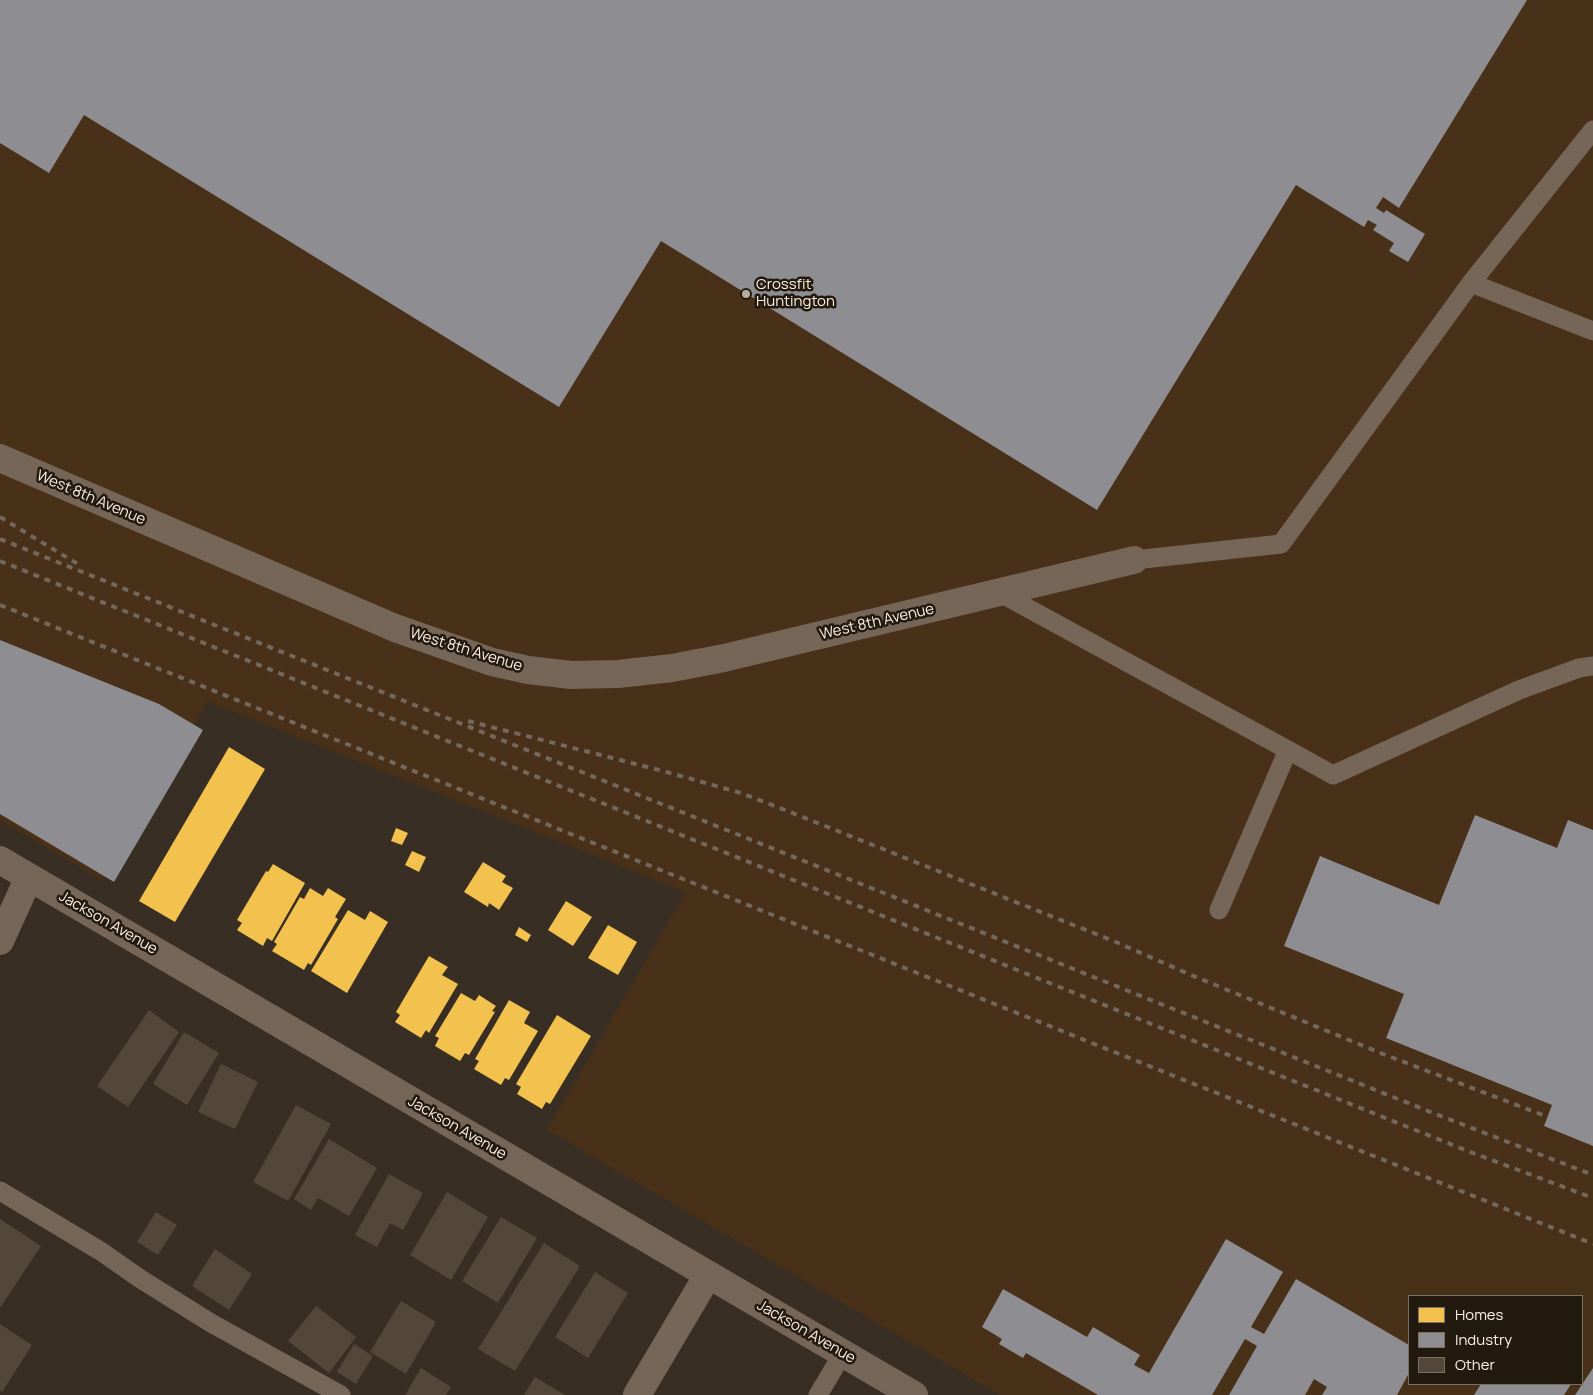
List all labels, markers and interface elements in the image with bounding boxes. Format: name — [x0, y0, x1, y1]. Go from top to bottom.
place label: Crossfit Huntington — [756, 276, 835, 311]
marker: Crossfit Huntington — [740, 288, 752, 300]
street label: West 8th Avenue — [34, 467, 148, 529]
street label: West 8th Avenue — [818, 600, 936, 644]
street label: West 8th Avenue — [408, 624, 524, 676]
street label: Jackson Avenue — [55, 887, 161, 959]
street label: Jackson Avenue — [404, 1092, 510, 1164]
legend — [1408, 1295, 1583, 1385]
street label: Jackson Avenue — [753, 1296, 859, 1368]
text: Homes — [1455, 1304, 1503, 1325]
text: Industry — [1455, 1329, 1512, 1350]
text: Other — [1455, 1354, 1495, 1375]

